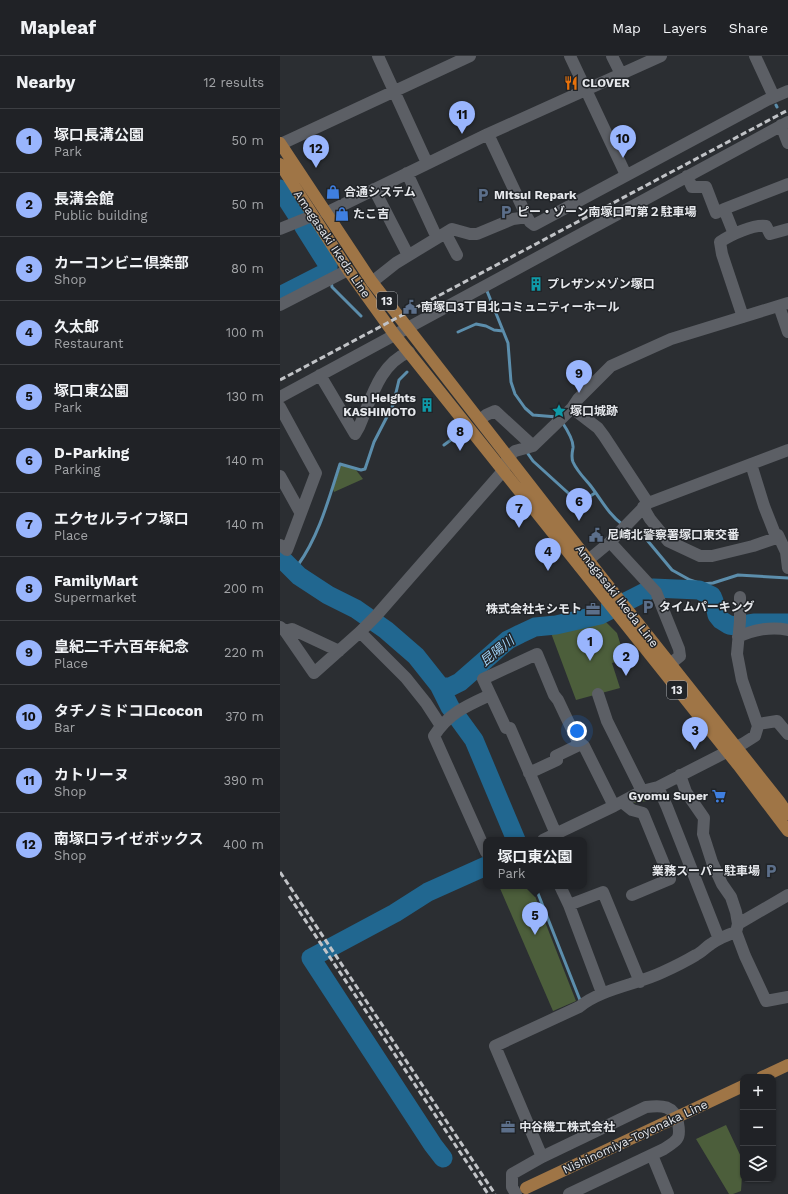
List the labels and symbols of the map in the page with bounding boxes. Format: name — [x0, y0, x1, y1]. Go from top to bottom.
restaurant icon: CLOVER — [563, 75, 579, 91]
place label: CLOVER — [582, 76, 631, 90]
pin: 11 — [449, 101, 475, 134]
pin: 10 — [610, 125, 636, 158]
pin: 12 — [303, 135, 329, 168]
shop icon: 合通システム — [325, 184, 341, 200]
place label: 合通システム — [344, 185, 416, 199]
parking icon: Mitsui Repark — [475, 187, 491, 203]
street label: Amagasaki Ikeda Line — [291, 188, 373, 300]
place label: Mitsui Repark — [494, 188, 577, 202]
parking icon: ピー・ゾーン南塚口町第２駐車場 — [498, 204, 514, 220]
place label: ピー・ゾーン南塚口町第２駐車場 — [517, 205, 696, 219]
shop icon: たこ吉 — [334, 206, 350, 222]
place label: たこ吉 — [353, 207, 389, 221]
building icon: プレザンメゾン塚口 — [528, 276, 544, 292]
place label: プレザンメゾン塚口 — [547, 277, 655, 291]
road number: 13 — [377, 292, 397, 310]
public building icon: 南塚口3丁目北コミュニティーホール — [402, 299, 418, 315]
place label: 南塚口3丁目北コミュニティーホール — [421, 300, 619, 314]
pin: 9 — [566, 360, 592, 393]
place label: Sun Heights KASHIMOTO — [343, 391, 417, 419]
building icon: Sun Heights KASHIMOTO — [419, 397, 435, 413]
place icon: 塚口城跡 — [551, 403, 567, 419]
place label: 塚口城跡 — [570, 404, 618, 418]
pin: 8 — [447, 418, 473, 451]
pin: 6 — [566, 488, 592, 521]
pin: 7 — [506, 495, 532, 528]
public building icon: 尼崎北警察署塚口東交番 — [588, 527, 604, 543]
place label: 尼崎北警察署塚口東交番 — [607, 528, 740, 542]
pin: 4 — [535, 538, 561, 571]
street label: Amagasaki Ikeda Line — [573, 542, 661, 650]
parking icon: タイムパーキング — [640, 599, 656, 615]
place label: タイムパーキング — [659, 600, 754, 614]
office icon: 株式会社キシモト — [585, 601, 601, 617]
place label: 株式会社キシモト — [486, 602, 582, 616]
pin: 1 — [577, 628, 603, 661]
water label: 昆陽川 — [477, 632, 518, 669]
pin: 2 — [613, 643, 639, 676]
road number: 13 — [667, 681, 687, 699]
pin: 3 — [682, 717, 708, 750]
your location — [567, 721, 587, 741]
supermarket icon: Gyomu Super — [711, 788, 727, 804]
place label: Gyomu Super — [629, 789, 709, 803]
parking icon: 業務スーパー駐車場 — [763, 863, 779, 879]
place label: 業務スーパー駐車場 — [652, 864, 760, 878]
pin: 5 — [522, 902, 548, 935]
street label: Nishinomiya-Toyonaka Line — [560, 1097, 710, 1177]
office icon: 中谷機工株式会社 — [500, 1119, 516, 1135]
place label: 中谷機工株式会社 — [519, 1120, 615, 1134]

